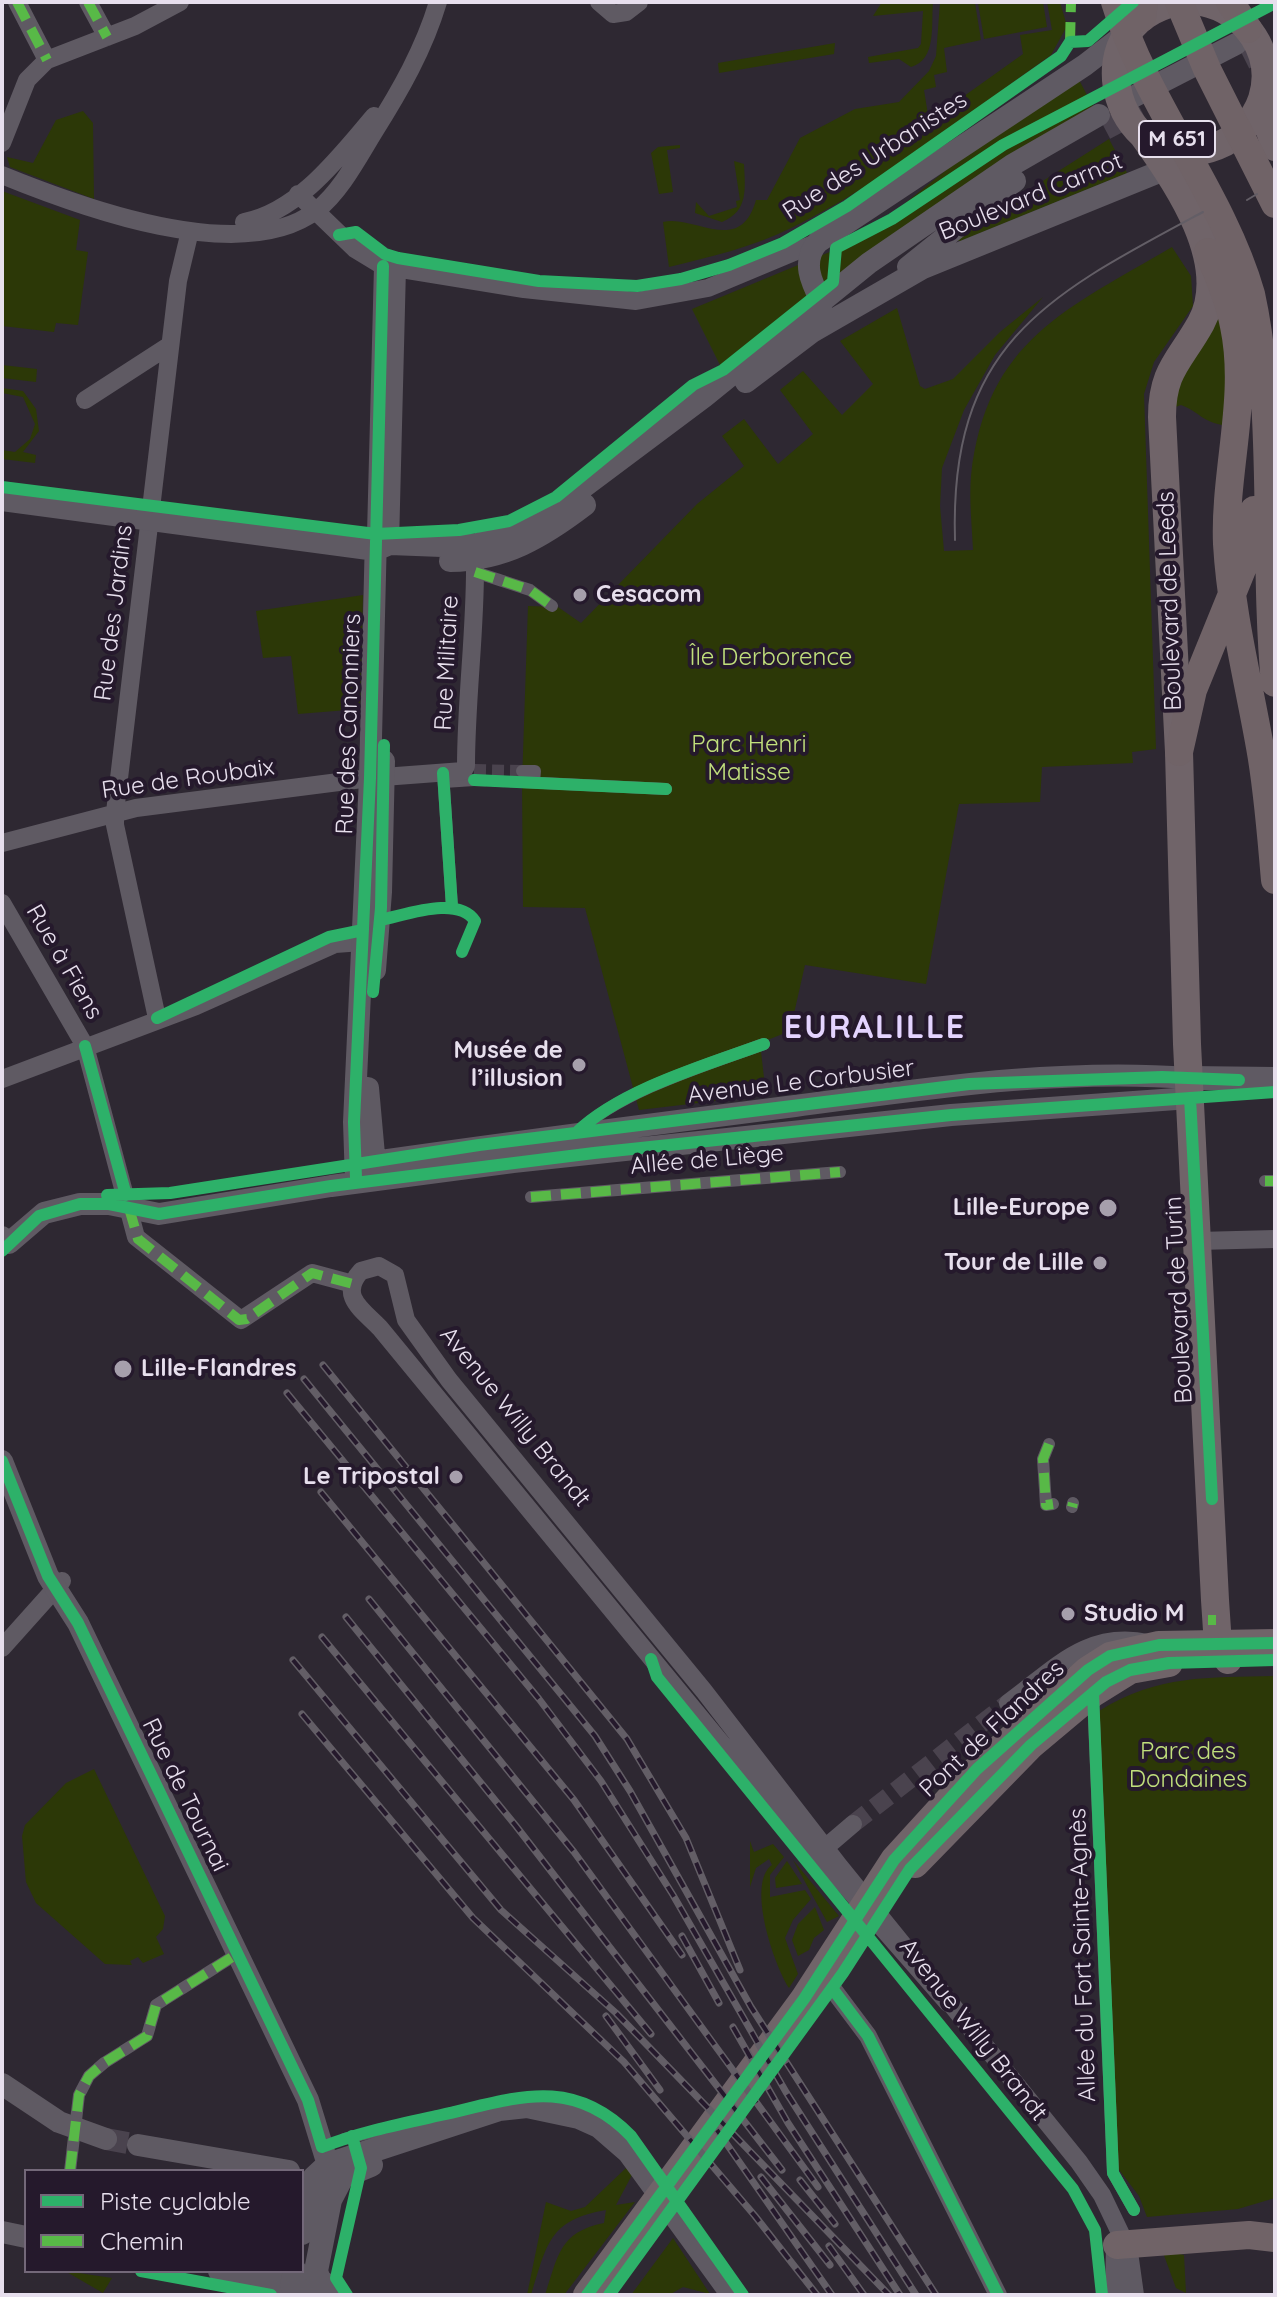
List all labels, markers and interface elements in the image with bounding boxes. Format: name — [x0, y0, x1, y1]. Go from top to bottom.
street label: Rue des Urbanistes — [777, 86, 973, 226]
road number: M 651 — [1139, 121, 1215, 157]
street label: Boulevard Carnot — [935, 147, 1127, 247]
street label: Boulevard de Leeds — [1152, 491, 1188, 711]
street label: Rue des Jardins — [89, 523, 139, 703]
place label: Cesacom — [596, 581, 702, 609]
marker: Cesacom — [571, 586, 589, 604]
street label: Rue Militaire — [429, 595, 465, 731]
street label: Rue des Canonniers — [331, 613, 367, 835]
park label: Île Derborence — [690, 644, 852, 672]
park label: Parc Henri Matisse — [691, 731, 807, 787]
street label: Rue de Roubaix — [100, 753, 276, 805]
street label: Rue à Fiens — [20, 899, 108, 1025]
district label: EURALILLE — [784, 1009, 966, 1047]
place label: Musée de l’illusion — [453, 1037, 563, 1093]
street label: Avenue Le Corbusier — [686, 1054, 916, 1110]
marker: Musée de l’illusion — [570, 1056, 588, 1074]
street label: Allée de Liège — [629, 1139, 785, 1181]
place label: Lille-Europe — [953, 1194, 1090, 1222]
street label: Boulevard de Turin — [1159, 1196, 1199, 1404]
marker: Lille-Europe — [1097, 1197, 1119, 1219]
place label: Tour de Lille — [944, 1249, 1084, 1277]
marker: Tour de Lille — [1091, 1254, 1109, 1272]
street label: Avenue Willy Brandt — [433, 1321, 597, 1513]
place label: Lille-Flandres — [141, 1355, 297, 1383]
marker: Lille-Flandres — [112, 1358, 134, 1380]
place label: Le Tripostal — [303, 1463, 440, 1491]
marker: Le Tripostal — [447, 1468, 465, 1486]
place label: Studio M — [1084, 1600, 1184, 1628]
marker: Studio M — [1059, 1605, 1077, 1623]
street label: Pont de Flandres — [914, 1655, 1070, 1803]
street label: Rue de Tournai — [135, 1714, 235, 1876]
park label: Parc des Dondaines — [1129, 1738, 1247, 1794]
street label: Allée du Fort Sainte-Agnès — [1063, 1808, 1103, 2102]
street label: Avenue Willy Brandt — [893, 1933, 1053, 2127]
legend — [24, 2169, 304, 2273]
text: Piste cyclable — [100, 2186, 251, 2216]
text: Chemin — [100, 2226, 184, 2256]

